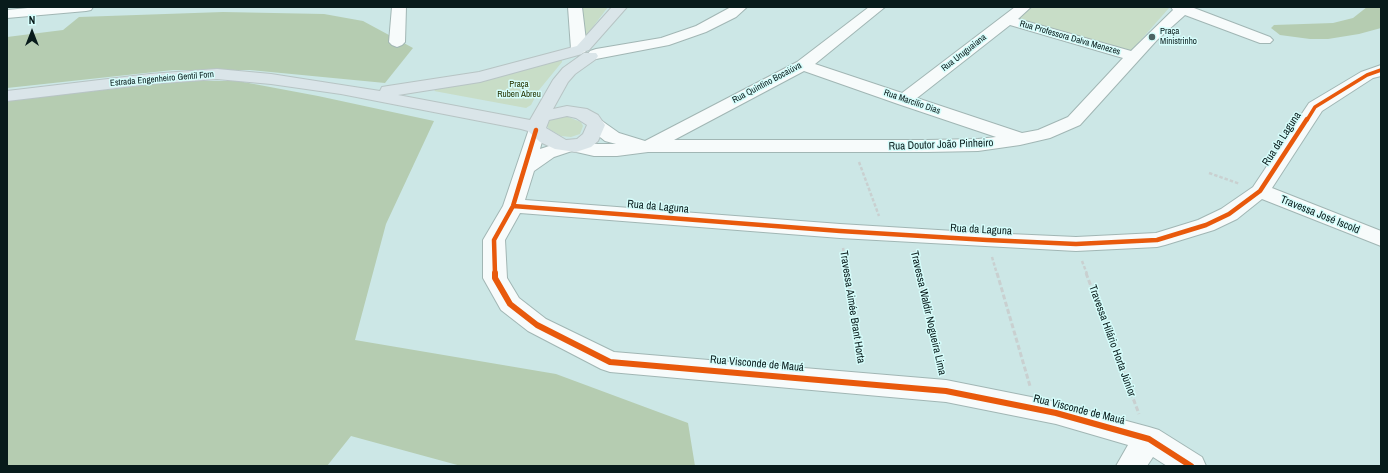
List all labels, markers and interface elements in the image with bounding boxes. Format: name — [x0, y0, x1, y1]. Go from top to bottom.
north arrow — [12, 12, 52, 52]
text: N — [29, 13, 35, 27]
street label: Rua Professora Dalva Menezes — [1018, 18, 1122, 58]
place label: Praça Ministrinho — [1160, 27, 1197, 48]
street label: Rua Uruguaiana — [939, 32, 989, 74]
marker: Praça Ministrinho — [1147, 32, 1157, 42]
street label: Rua Quintino Bocaiúva — [731, 60, 803, 106]
street label: Estrada Engenheiro Gentil Forn — [110, 69, 214, 89]
park label: Praça Ruben Abreu — [497, 80, 541, 101]
street label: Rua Marcílio Dias — [882, 87, 942, 117]
street label: Rua da Laguna — [1260, 110, 1304, 168]
street label: Rua Doutor João Pinheiro — [888, 137, 994, 153]
street label: Travessa José Iscold — [1278, 193, 1362, 237]
street label: Rua da Laguna — [627, 198, 689, 216]
street label: Rua da Laguna — [950, 222, 1012, 238]
street label: Travessa Aimée Brant Horta — [837, 250, 867, 364]
street label: Travessa Waldir Nogueira Lima — [907, 250, 949, 376]
street label: Travessa Hilário Horta Júnior — [1086, 283, 1138, 399]
street label: Rua Visconde de Mauá — [710, 353, 804, 375]
street label: Rua Visconde de Mauá — [1032, 392, 1126, 428]

